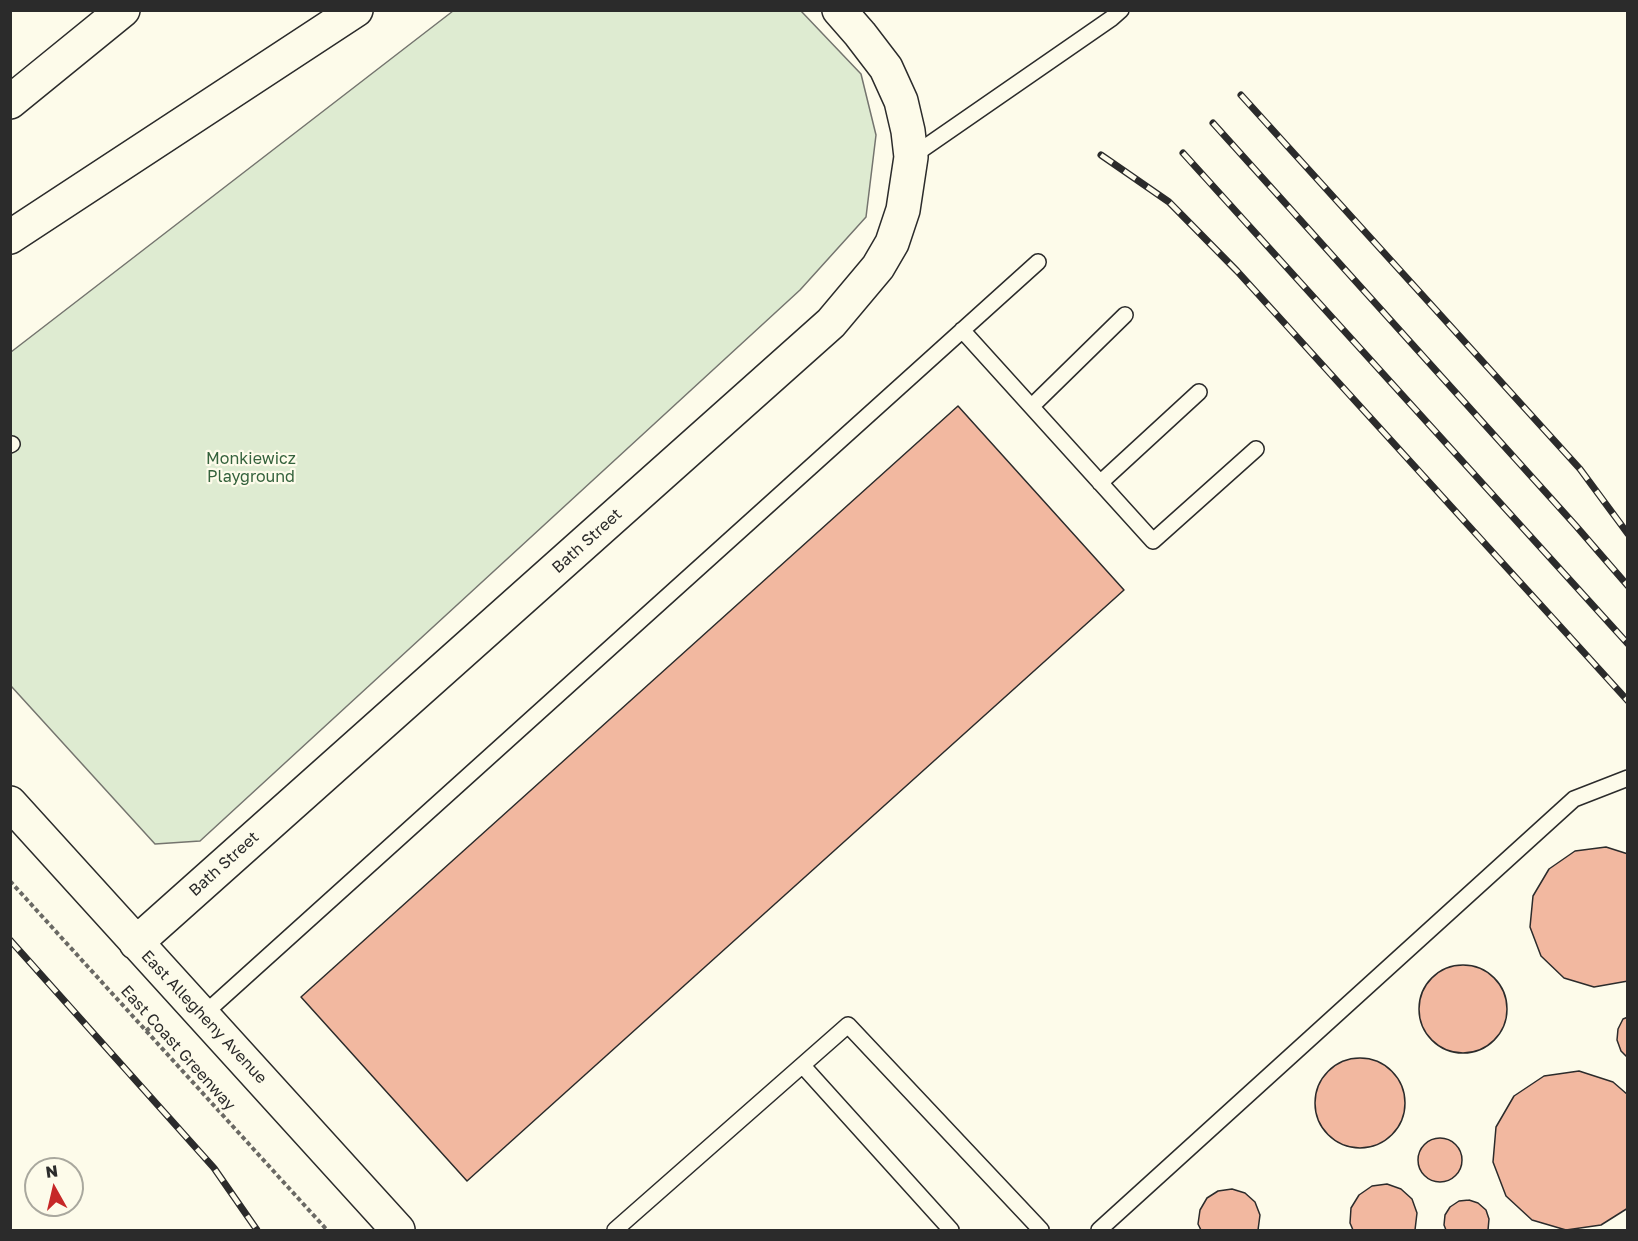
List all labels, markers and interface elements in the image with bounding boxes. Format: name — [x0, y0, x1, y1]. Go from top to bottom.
park label: Monkiewicz Playground — [206, 449, 296, 487]
street label: Bath Street — [548, 505, 626, 577]
street label: Bath Street — [185, 828, 263, 900]
street label: East Allegheny Avenue — [137, 946, 271, 1088]
street label: East Coast Greenway — [117, 981, 239, 1115]
north arrow — [24, 1157, 84, 1217]
text: N — [44, 1160, 59, 1182]

